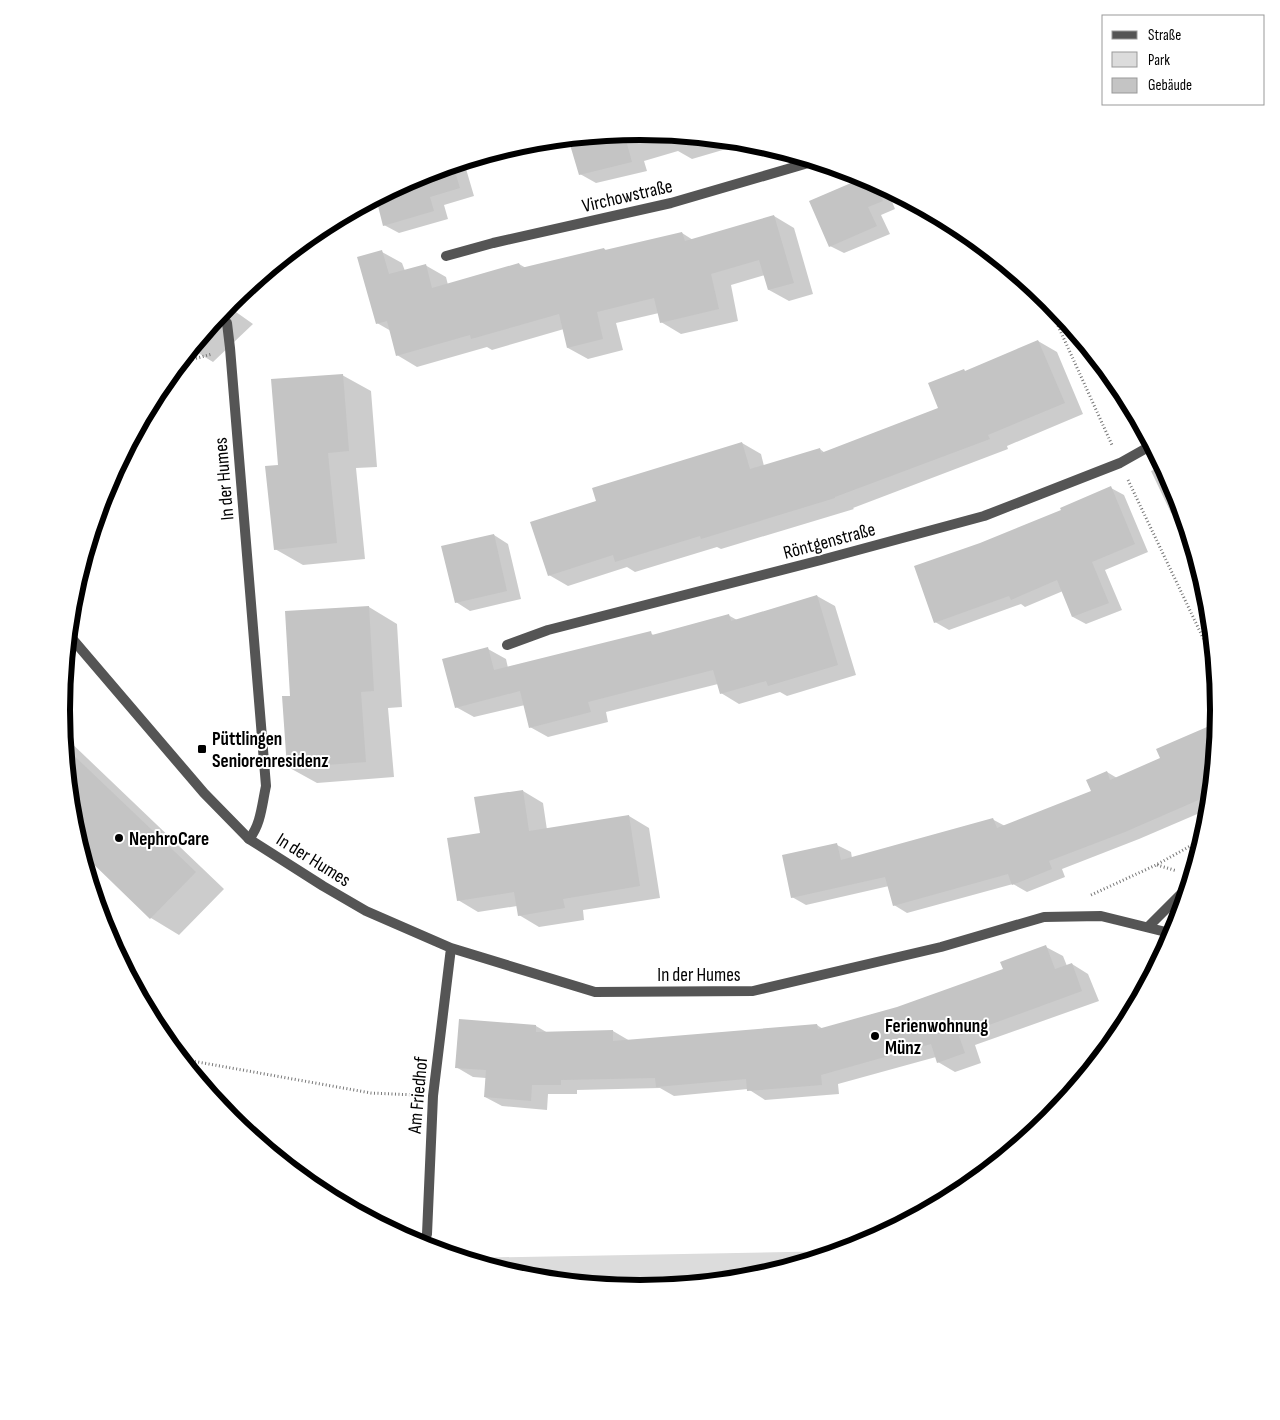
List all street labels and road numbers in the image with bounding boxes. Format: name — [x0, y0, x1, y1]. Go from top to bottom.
street label: Virchowstraße — [580, 175, 675, 218]
street label: In der Humes — [209, 436, 240, 521]
street label: Röntgenstraße — [781, 518, 878, 565]
street label: In der Humes — [272, 828, 355, 892]
street label: In der Humes — [657, 964, 741, 987]
street label: Am Friedhof — [404, 1055, 433, 1135]

